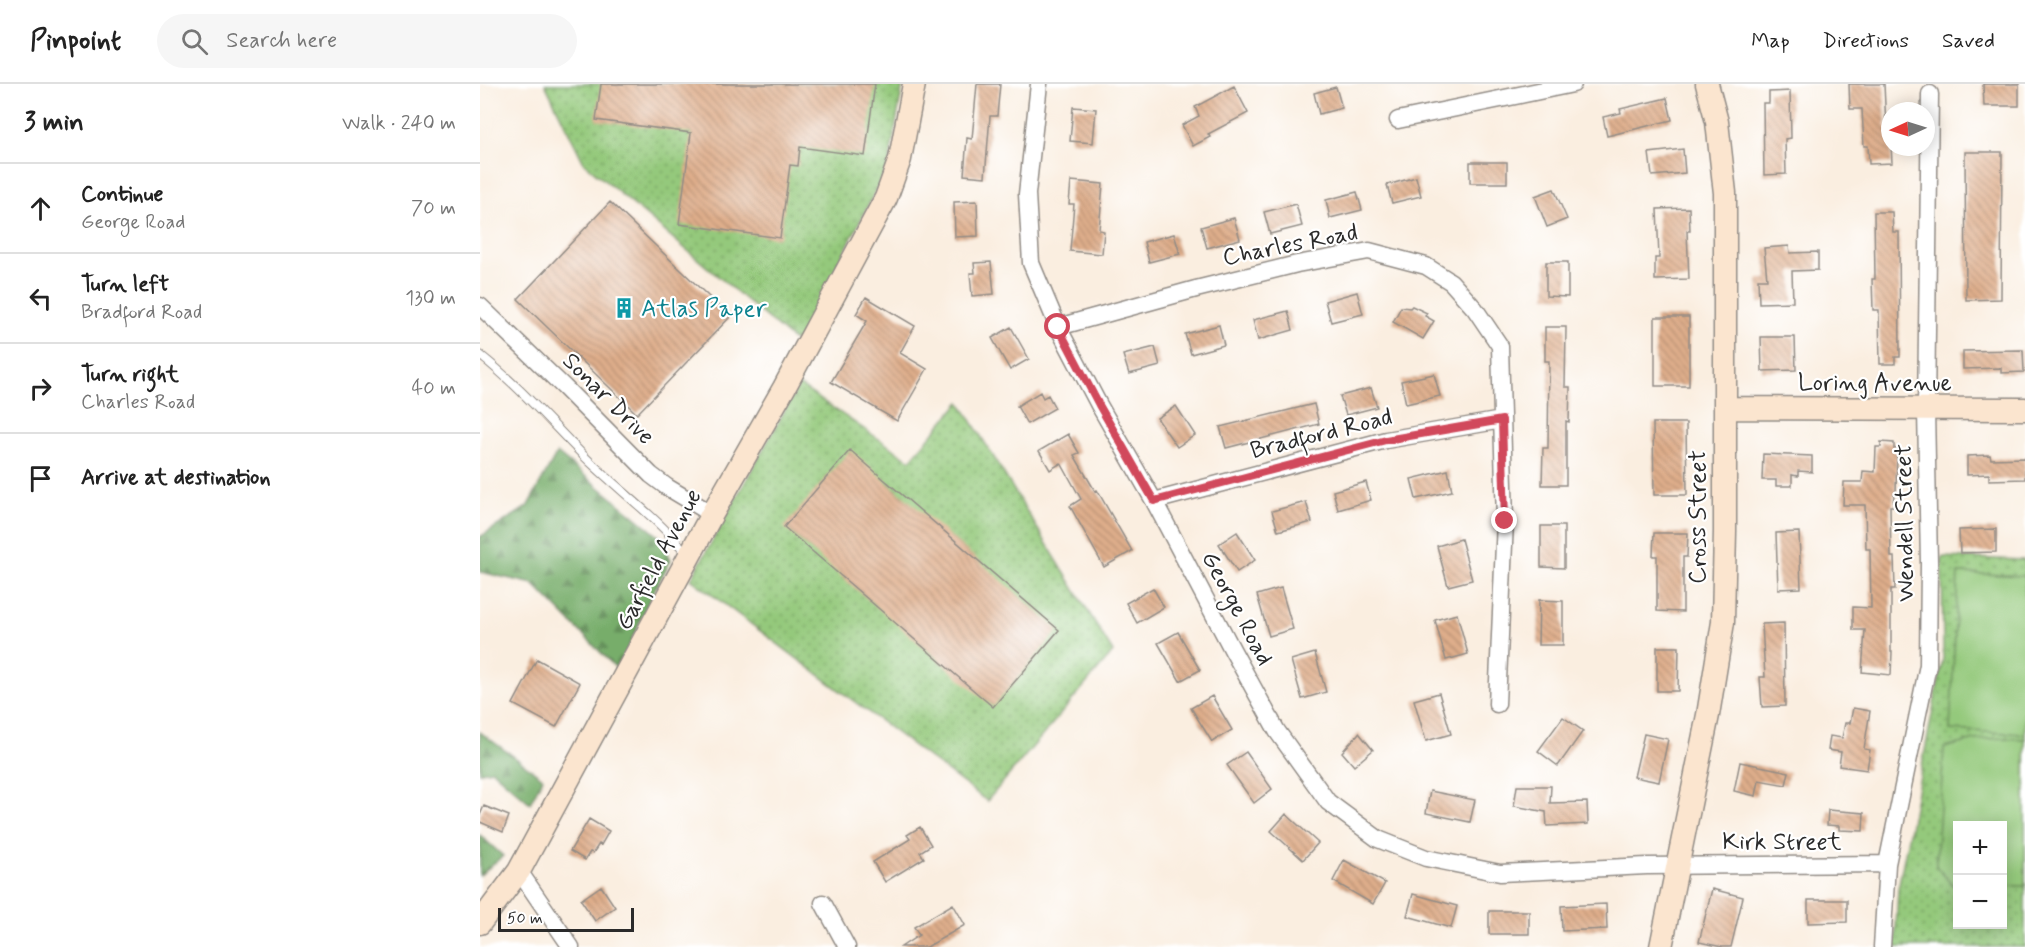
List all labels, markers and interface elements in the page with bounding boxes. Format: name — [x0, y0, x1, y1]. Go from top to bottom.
search box — [157, 14, 577, 68]
text: Pinpoint — [30, 23, 121, 60]
icon: search — [178, 25, 211, 58]
text: Search here — [226, 27, 337, 55]
text: Map — [1751, 27, 1790, 55]
text: Directions — [1823, 27, 1909, 55]
text: Saved — [1942, 27, 1995, 55]
north arrow — [1881, 102, 1935, 156]
text: 3 min — [24, 106, 84, 140]
text: Walk · 240 m — [342, 110, 456, 137]
text: Continue — [81, 181, 163, 209]
icon: ahead — [24, 192, 57, 225]
text: 70 m — [411, 195, 456, 222]
text: George Road — [81, 209, 185, 236]
street label: Charles Road — [1220, 217, 1360, 274]
text: Turn left — [81, 271, 169, 299]
icon: left — [24, 282, 57, 315]
text: 130 m — [405, 285, 456, 312]
place label: Atlas Paper — [641, 294, 767, 325]
building icon: Atlas Paper — [612, 296, 636, 320]
text: Bradford Road — [81, 299, 202, 326]
route start — [1044, 313, 1070, 339]
street label: Sonar Drive — [555, 346, 661, 452]
text: Turn right — [81, 361, 179, 389]
street label: Loring Avenue — [1798, 368, 1952, 399]
icon: right — [24, 372, 57, 405]
text: 40 m — [412, 375, 456, 402]
text: Charles Road — [81, 389, 195, 416]
street label: Bradford Road — [1247, 402, 1396, 469]
street label: Wendell Street — [1889, 444, 1922, 602]
street label: Cross Street — [1683, 450, 1714, 584]
icon: arrive — [24, 462, 57, 495]
text: Arrive at destination — [81, 464, 271, 492]
street label: Garfield Avenue — [609, 484, 710, 636]
route end — [1491, 507, 1517, 533]
street label: George Road — [1192, 546, 1280, 672]
map controls — [1953, 821, 2007, 929]
button: + — [1953, 821, 2007, 875]
street label: Kirk Street — [1722, 827, 1842, 858]
button: − — [1953, 875, 2007, 929]
scale bar — [498, 905, 634, 932]
text: 50 m — [507, 908, 543, 929]

